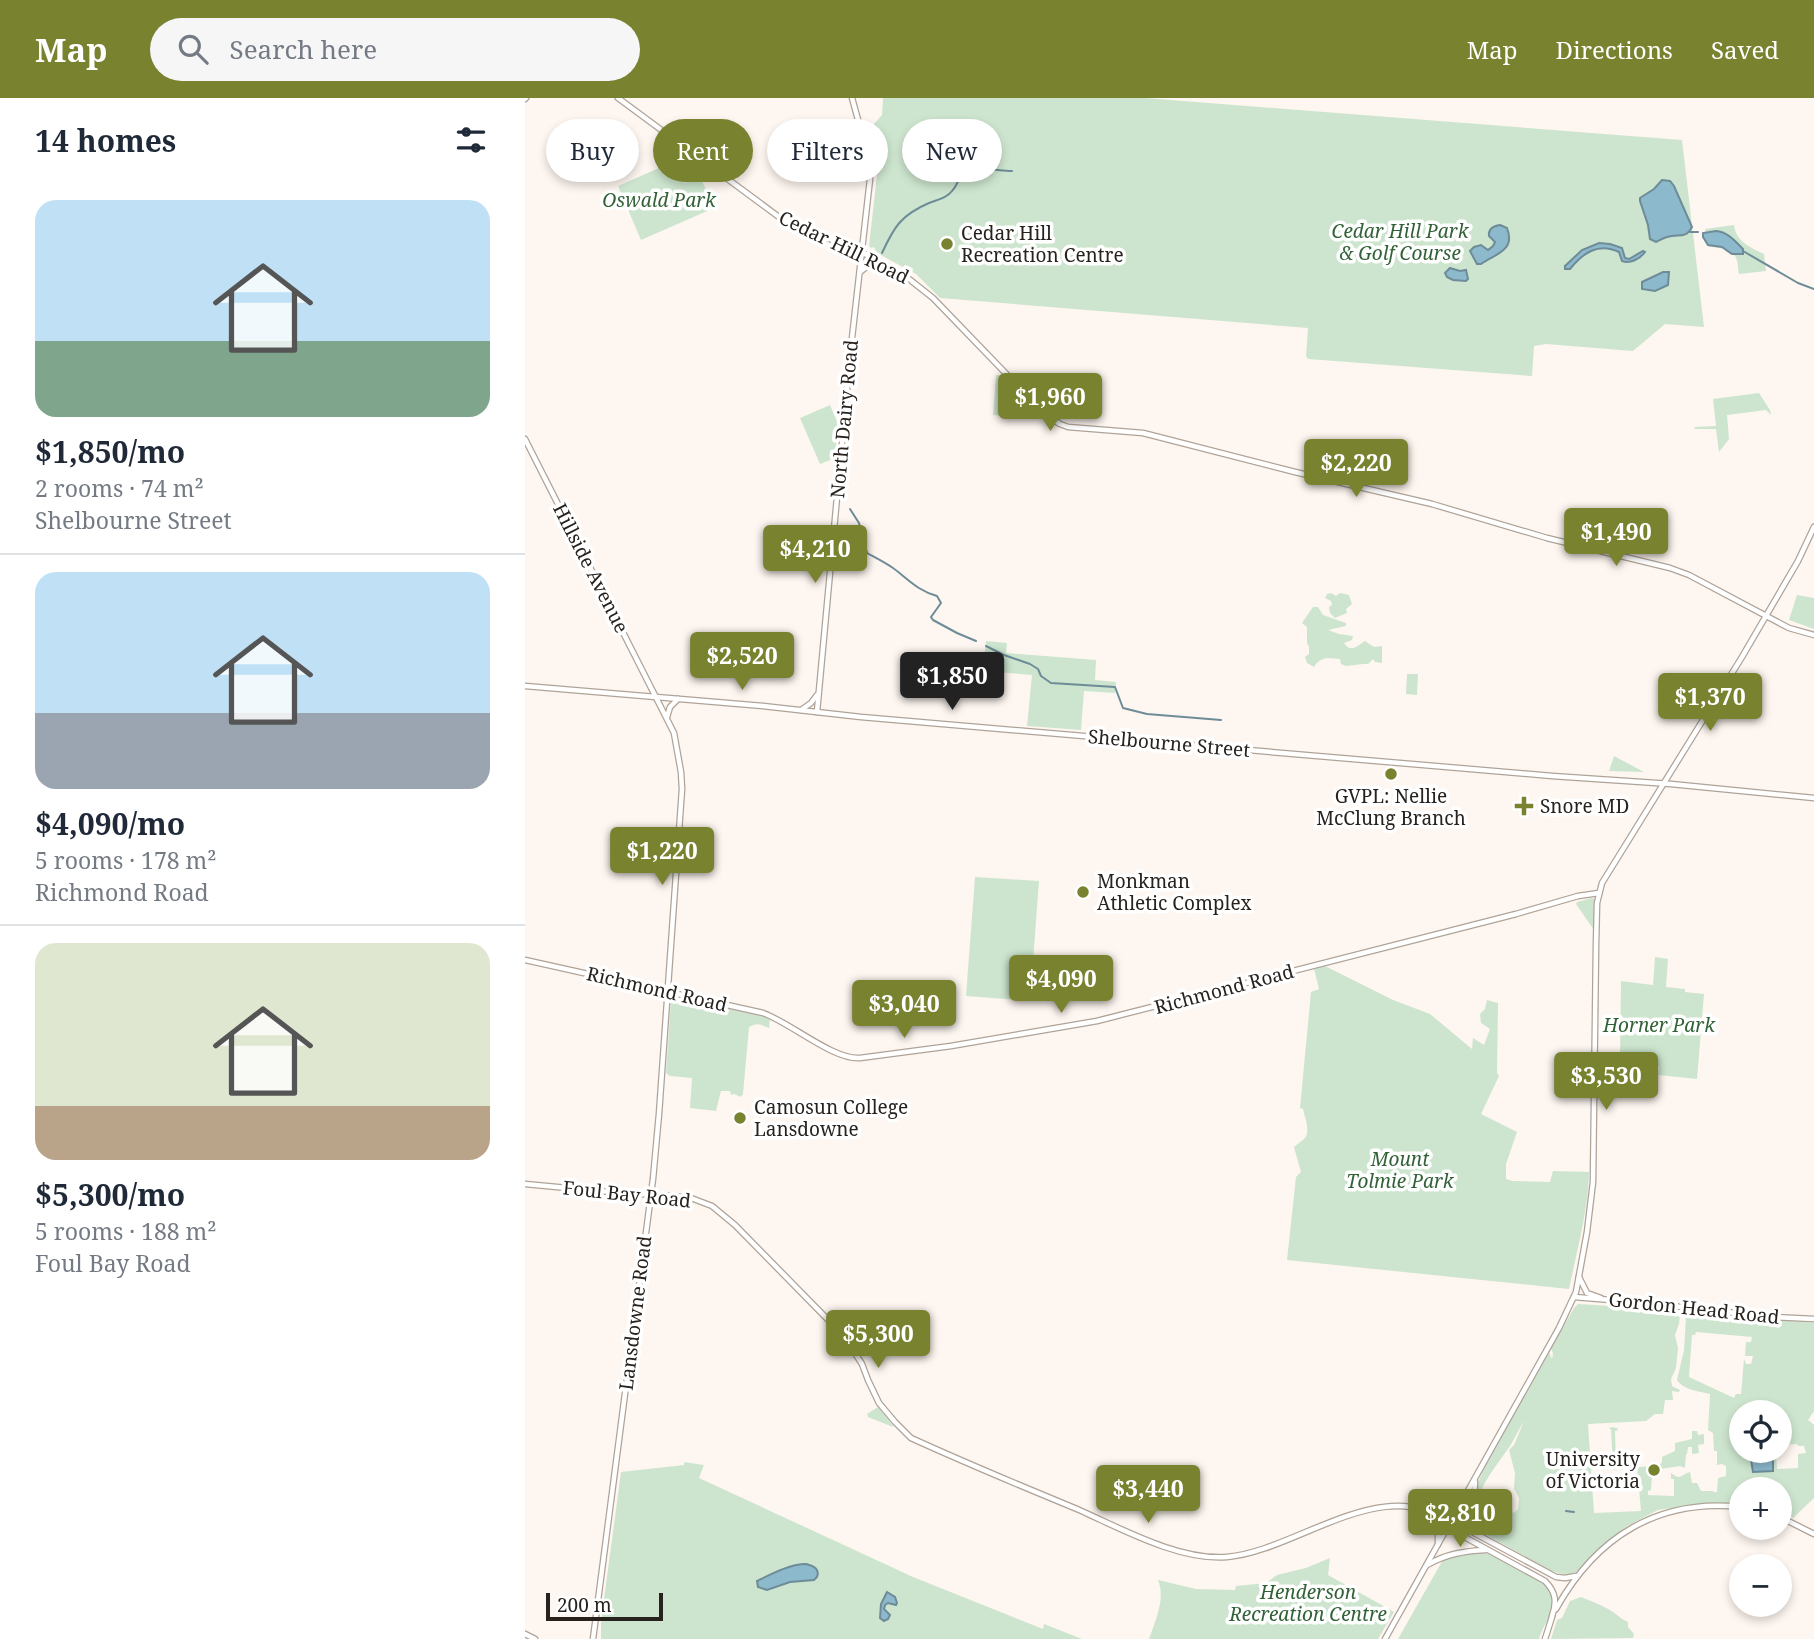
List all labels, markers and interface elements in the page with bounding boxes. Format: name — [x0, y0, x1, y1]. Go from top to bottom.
search box — [150, 18, 640, 81]
text: Map — [35, 27, 108, 72]
icon: search — [174, 30, 212, 68]
text: Search here — [230, 31, 377, 67]
text: Map — [1467, 33, 1518, 66]
text: Directions — [1556, 33, 1673, 66]
text: Saved — [1711, 33, 1779, 66]
chip: Buy — [546, 119, 639, 182]
chip: Rent — [653, 119, 753, 182]
chip: Filters — [767, 119, 888, 182]
chip: New — [902, 119, 1002, 182]
text: 14 homes — [35, 120, 176, 161]
icon: filters — [452, 121, 490, 159]
park label: Oswald Park — [602, 187, 717, 213]
street label: Cedar Hill Road — [775, 204, 914, 290]
park label: Cedar Hill Park & Golf Course — [1332, 218, 1470, 266]
place label: Cedar Hill Recreation Centre — [961, 220, 1124, 268]
marker: Cedar Hill Recreation Centre — [939, 236, 955, 252]
icon: home — [200, 245, 326, 371]
street label: North Dairy Road — [824, 338, 864, 499]
pin: $1,960 — [993, 374, 1107, 433]
text: $1,960 — [1014, 380, 1086, 412]
text: $1,850/mo — [35, 431, 185, 472]
pin: $2,220 — [1299, 440, 1413, 499]
text: $2,220 — [1320, 446, 1392, 478]
text: 2 rooms · 74 m² — [35, 472, 204, 504]
street label: Hillside Avenue — [547, 499, 635, 637]
text: Shelbourne Street — [35, 504, 232, 536]
pin: $1,490 — [1559, 508, 1673, 568]
text: $1,490 — [1580, 515, 1652, 547]
pin: $4,210 — [758, 526, 872, 585]
text: $4,210 — [779, 532, 851, 564]
icon: home — [200, 617, 326, 743]
pin: $2,520 — [685, 632, 799, 692]
text: $2,520 — [706, 639, 778, 671]
pin: $1,850 — [895, 652, 1009, 712]
text: $1,850 — [916, 659, 988, 691]
pin: $1,370 — [1653, 674, 1767, 733]
text: $1,370 — [1674, 680, 1746, 712]
street label: Shelbourne Street — [1087, 723, 1251, 763]
marker: GVPL: Nellie McClung Branch — [1383, 766, 1399, 782]
place label: GVPL: Nellie McClung Branch — [1316, 783, 1466, 831]
place label: Snore MD — [1540, 793, 1629, 819]
marker: Snore MD — [1514, 796, 1534, 816]
text: $4,090/mo — [35, 803, 185, 844]
pin: $1,220 — [605, 828, 719, 887]
text: $1,220 — [626, 834, 698, 866]
text: 5 rooms · 178 m² — [35, 844, 217, 876]
place label: Monkman Athletic Complex — [1097, 868, 1252, 916]
text: Richmond Road — [35, 876, 209, 908]
marker: Monkman Athletic Complex — [1075, 884, 1091, 900]
pin: $4,090 — [1004, 956, 1118, 1015]
street label: Richmond Road — [1151, 958, 1297, 1020]
street label: Richmond Road — [584, 960, 730, 1018]
text: $4,090 — [1025, 962, 1097, 994]
pin: $3,040 — [847, 981, 961, 1040]
text: $3,040 — [868, 987, 940, 1019]
icon: home — [200, 988, 326, 1114]
park label: Horner Park — [1602, 1012, 1716, 1038]
pin: $3,530 — [1549, 1052, 1663, 1112]
text: $3,530 — [1570, 1059, 1642, 1091]
place label: Camosun College Lansdowne — [754, 1094, 908, 1142]
marker: Camosun College Lansdowne — [732, 1110, 748, 1126]
park label: Mount Tolmie Park — [1346, 1146, 1455, 1194]
text: $5,300/mo — [35, 1174, 185, 1215]
street label: Foul Bay Road — [562, 1174, 693, 1214]
text: 5 rooms · 188 m² — [35, 1215, 217, 1247]
street label: Lansdowne Road — [613, 1234, 657, 1392]
text: Foul Bay Road — [35, 1247, 191, 1279]
street label: Gordon Head Road — [1607, 1286, 1781, 1330]
pin: $5,300 — [821, 1310, 935, 1370]
text: $5,300 — [842, 1317, 914, 1349]
map controls — [1729, 1400, 1792, 1617]
button: locate — [1729, 1400, 1792, 1463]
place label: University of Victoria — [1545, 1446, 1640, 1494]
marker: University of Victoria — [1646, 1462, 1662, 1478]
pin: $3,440 — [1091, 1466, 1205, 1525]
text: $3,440 — [1112, 1472, 1184, 1504]
button: + — [1729, 1477, 1792, 1540]
pin: $2,810 — [1403, 1490, 1517, 1549]
text: $2,810 — [1424, 1496, 1496, 1528]
button: − — [1729, 1554, 1792, 1617]
park label: Henderson Recreation Centre — [1228, 1579, 1387, 1627]
scale bar — [546, 1590, 663, 1622]
text: 200 m — [557, 1592, 612, 1618]

